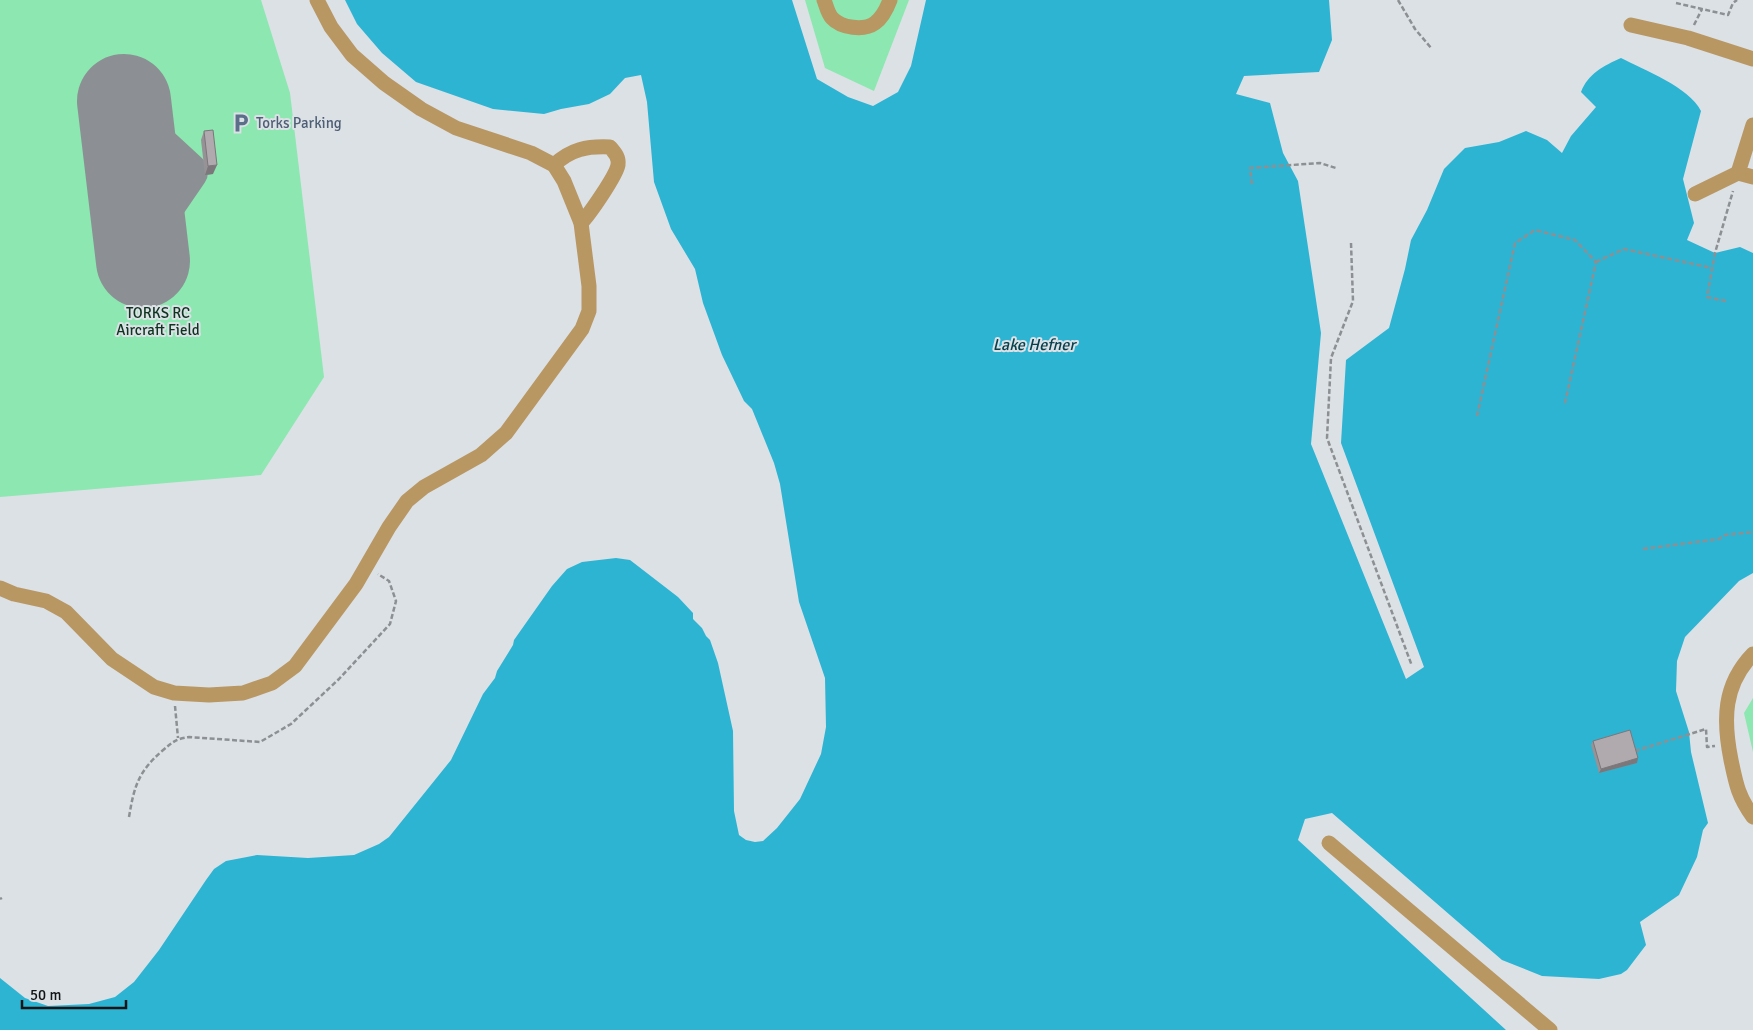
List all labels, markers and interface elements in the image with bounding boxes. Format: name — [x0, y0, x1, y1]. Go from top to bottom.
parking icon: Torks Parking — [230, 112, 252, 134]
place label: Torks Parking — [256, 114, 342, 132]
park label: TORKS RC Aircraft Field — [116, 304, 200, 339]
water label: Lake Hefner — [993, 335, 1077, 355]
scale bar — [22, 978, 126, 1010]
text: 50 m — [30, 986, 61, 1004]

